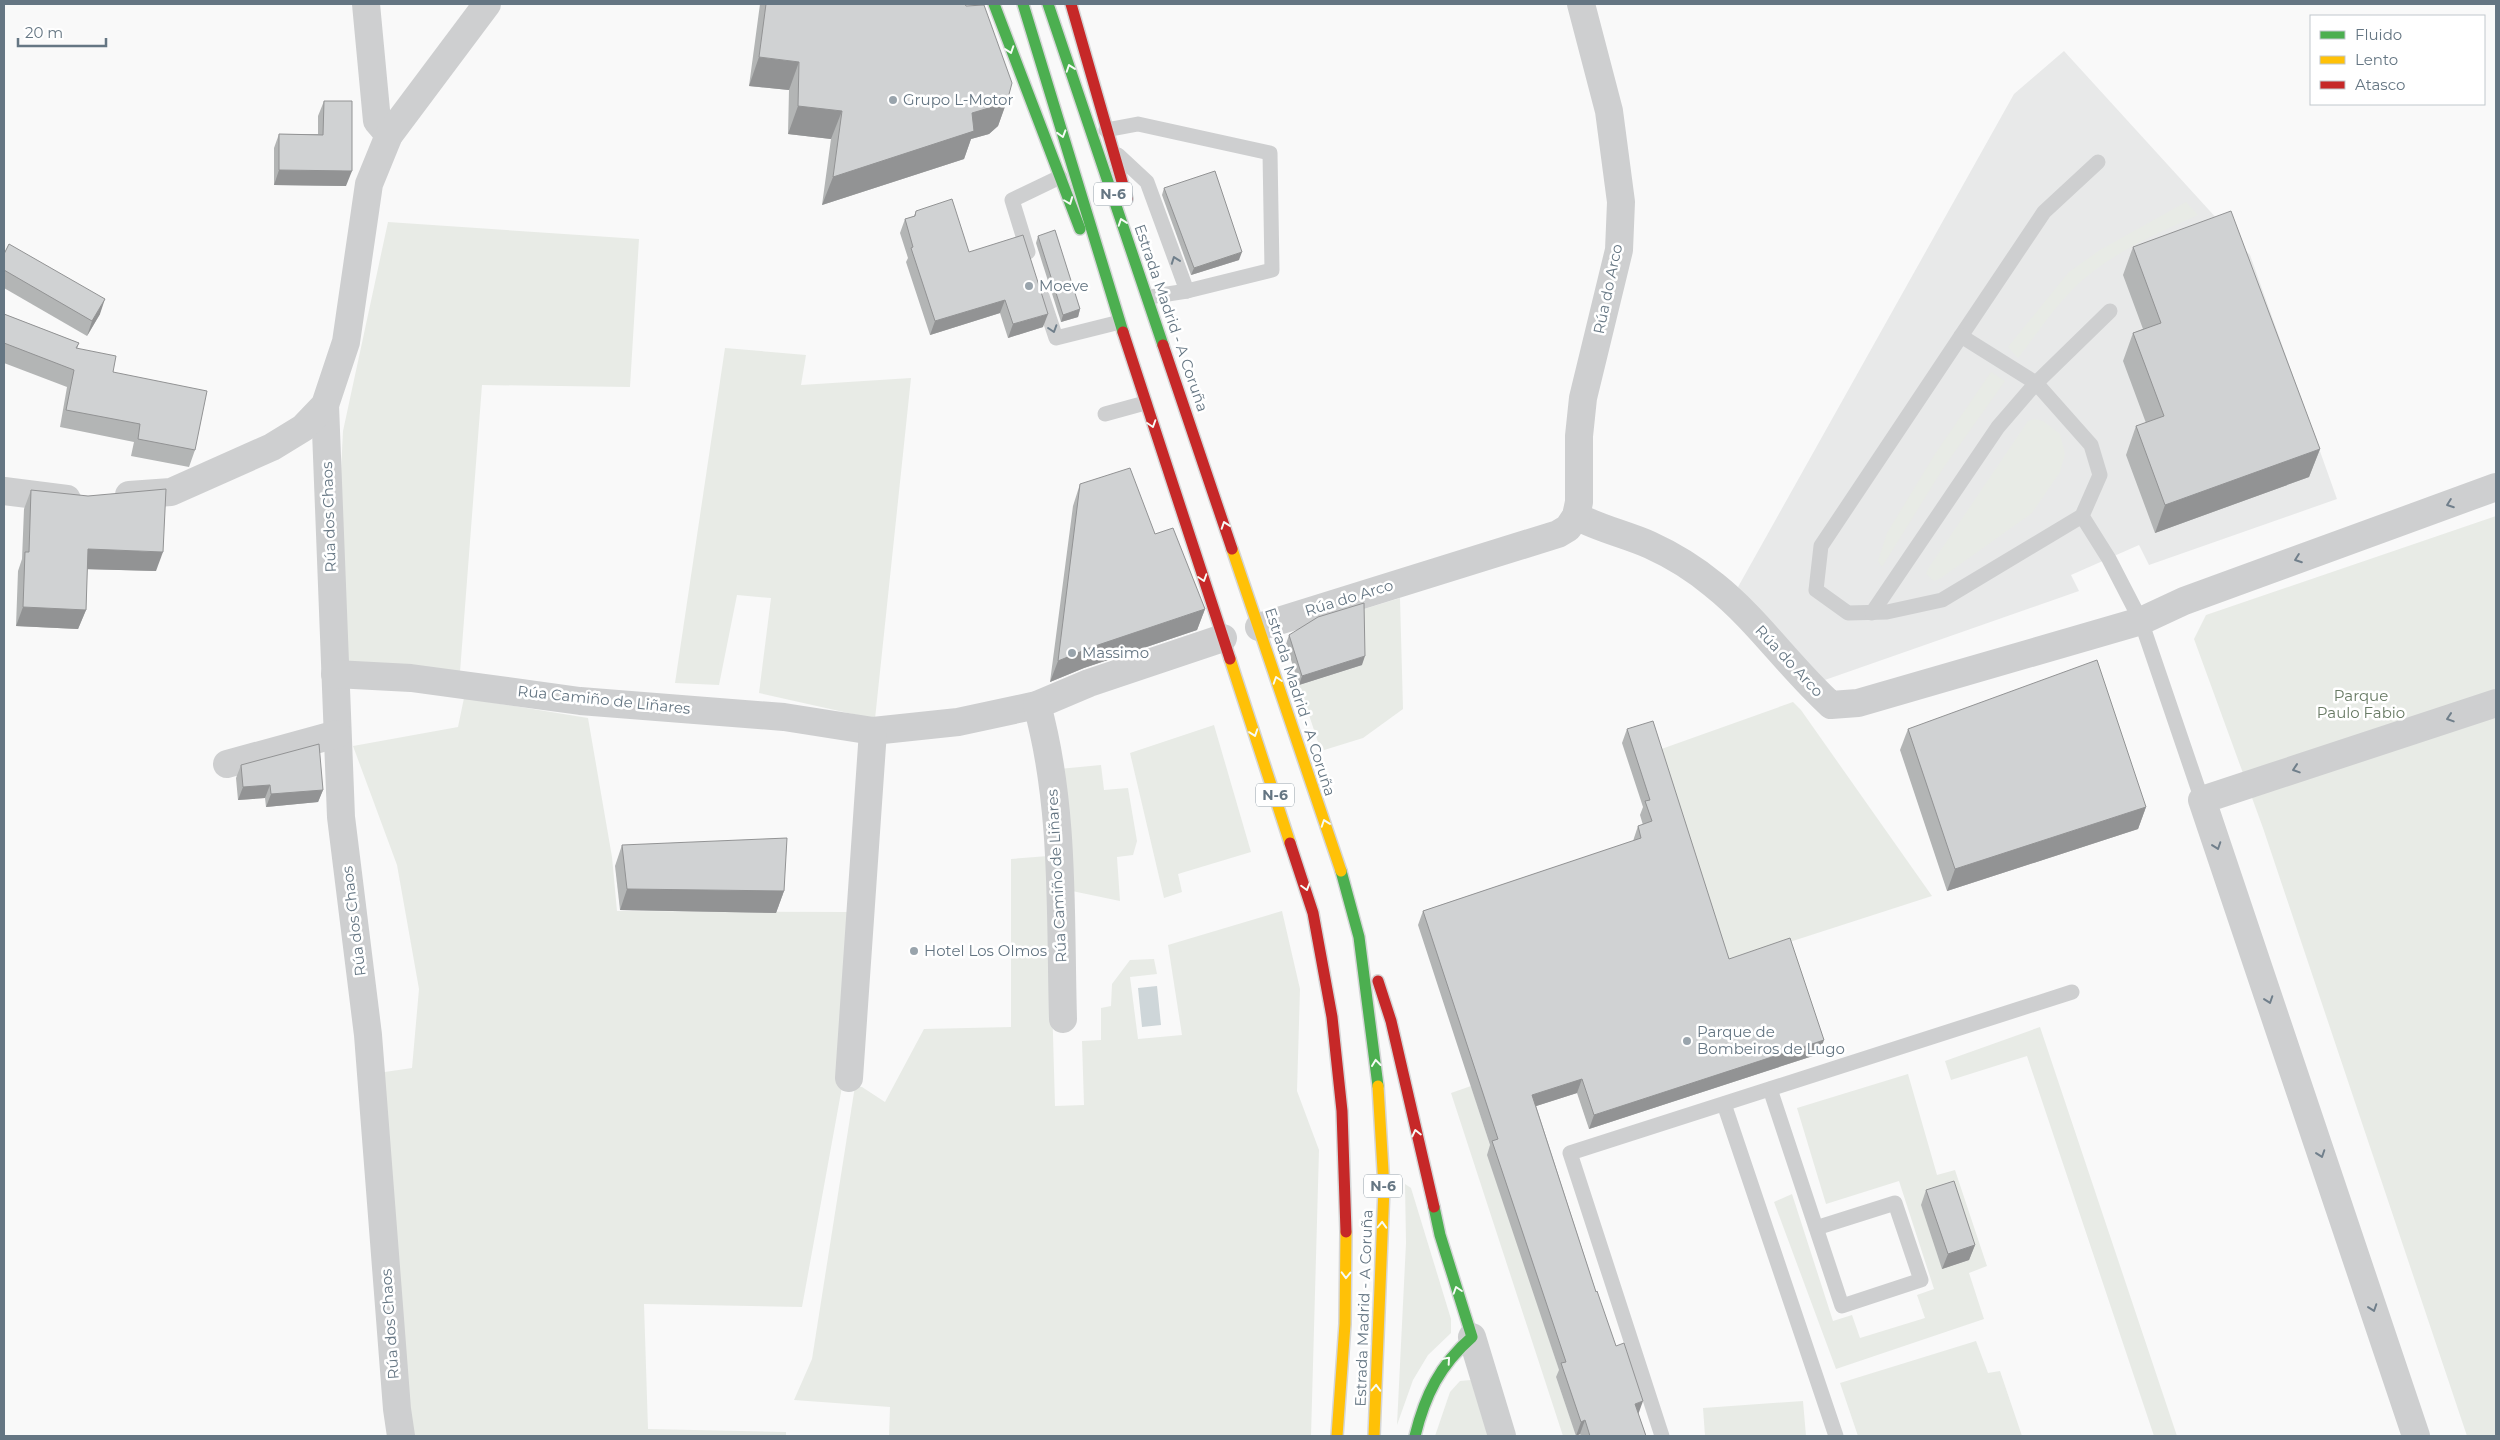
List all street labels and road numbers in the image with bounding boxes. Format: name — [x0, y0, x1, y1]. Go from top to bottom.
road number: N-6 — [1094, 182, 1132, 205]
street label: Estrada Madrid - A Coruña — [1130, 222, 1213, 414]
street label: Rúa do Arco — [1589, 242, 1626, 336]
street label: Rúa dos Chaos — [317, 461, 340, 573]
street label: Rúa do Arco — [1302, 575, 1395, 620]
street label: Estrada Madrid - A Coruña — [1261, 605, 1340, 798]
street label: Rúa do Arco — [1751, 621, 1828, 701]
street label: Rúa Camiño de Liñares — [517, 681, 691, 718]
road number: N-6 — [1256, 784, 1294, 806]
street label: Rúa Camiño de Liñares — [1042, 789, 1071, 963]
street label: Rúa dos Chaos — [337, 865, 370, 977]
road number: N-6 — [1364, 1174, 1402, 1198]
street label: Estrada Madrid - A Coruña — [1351, 1209, 1376, 1407]
street label: Rúa dos Chaos — [376, 1268, 403, 1380]

